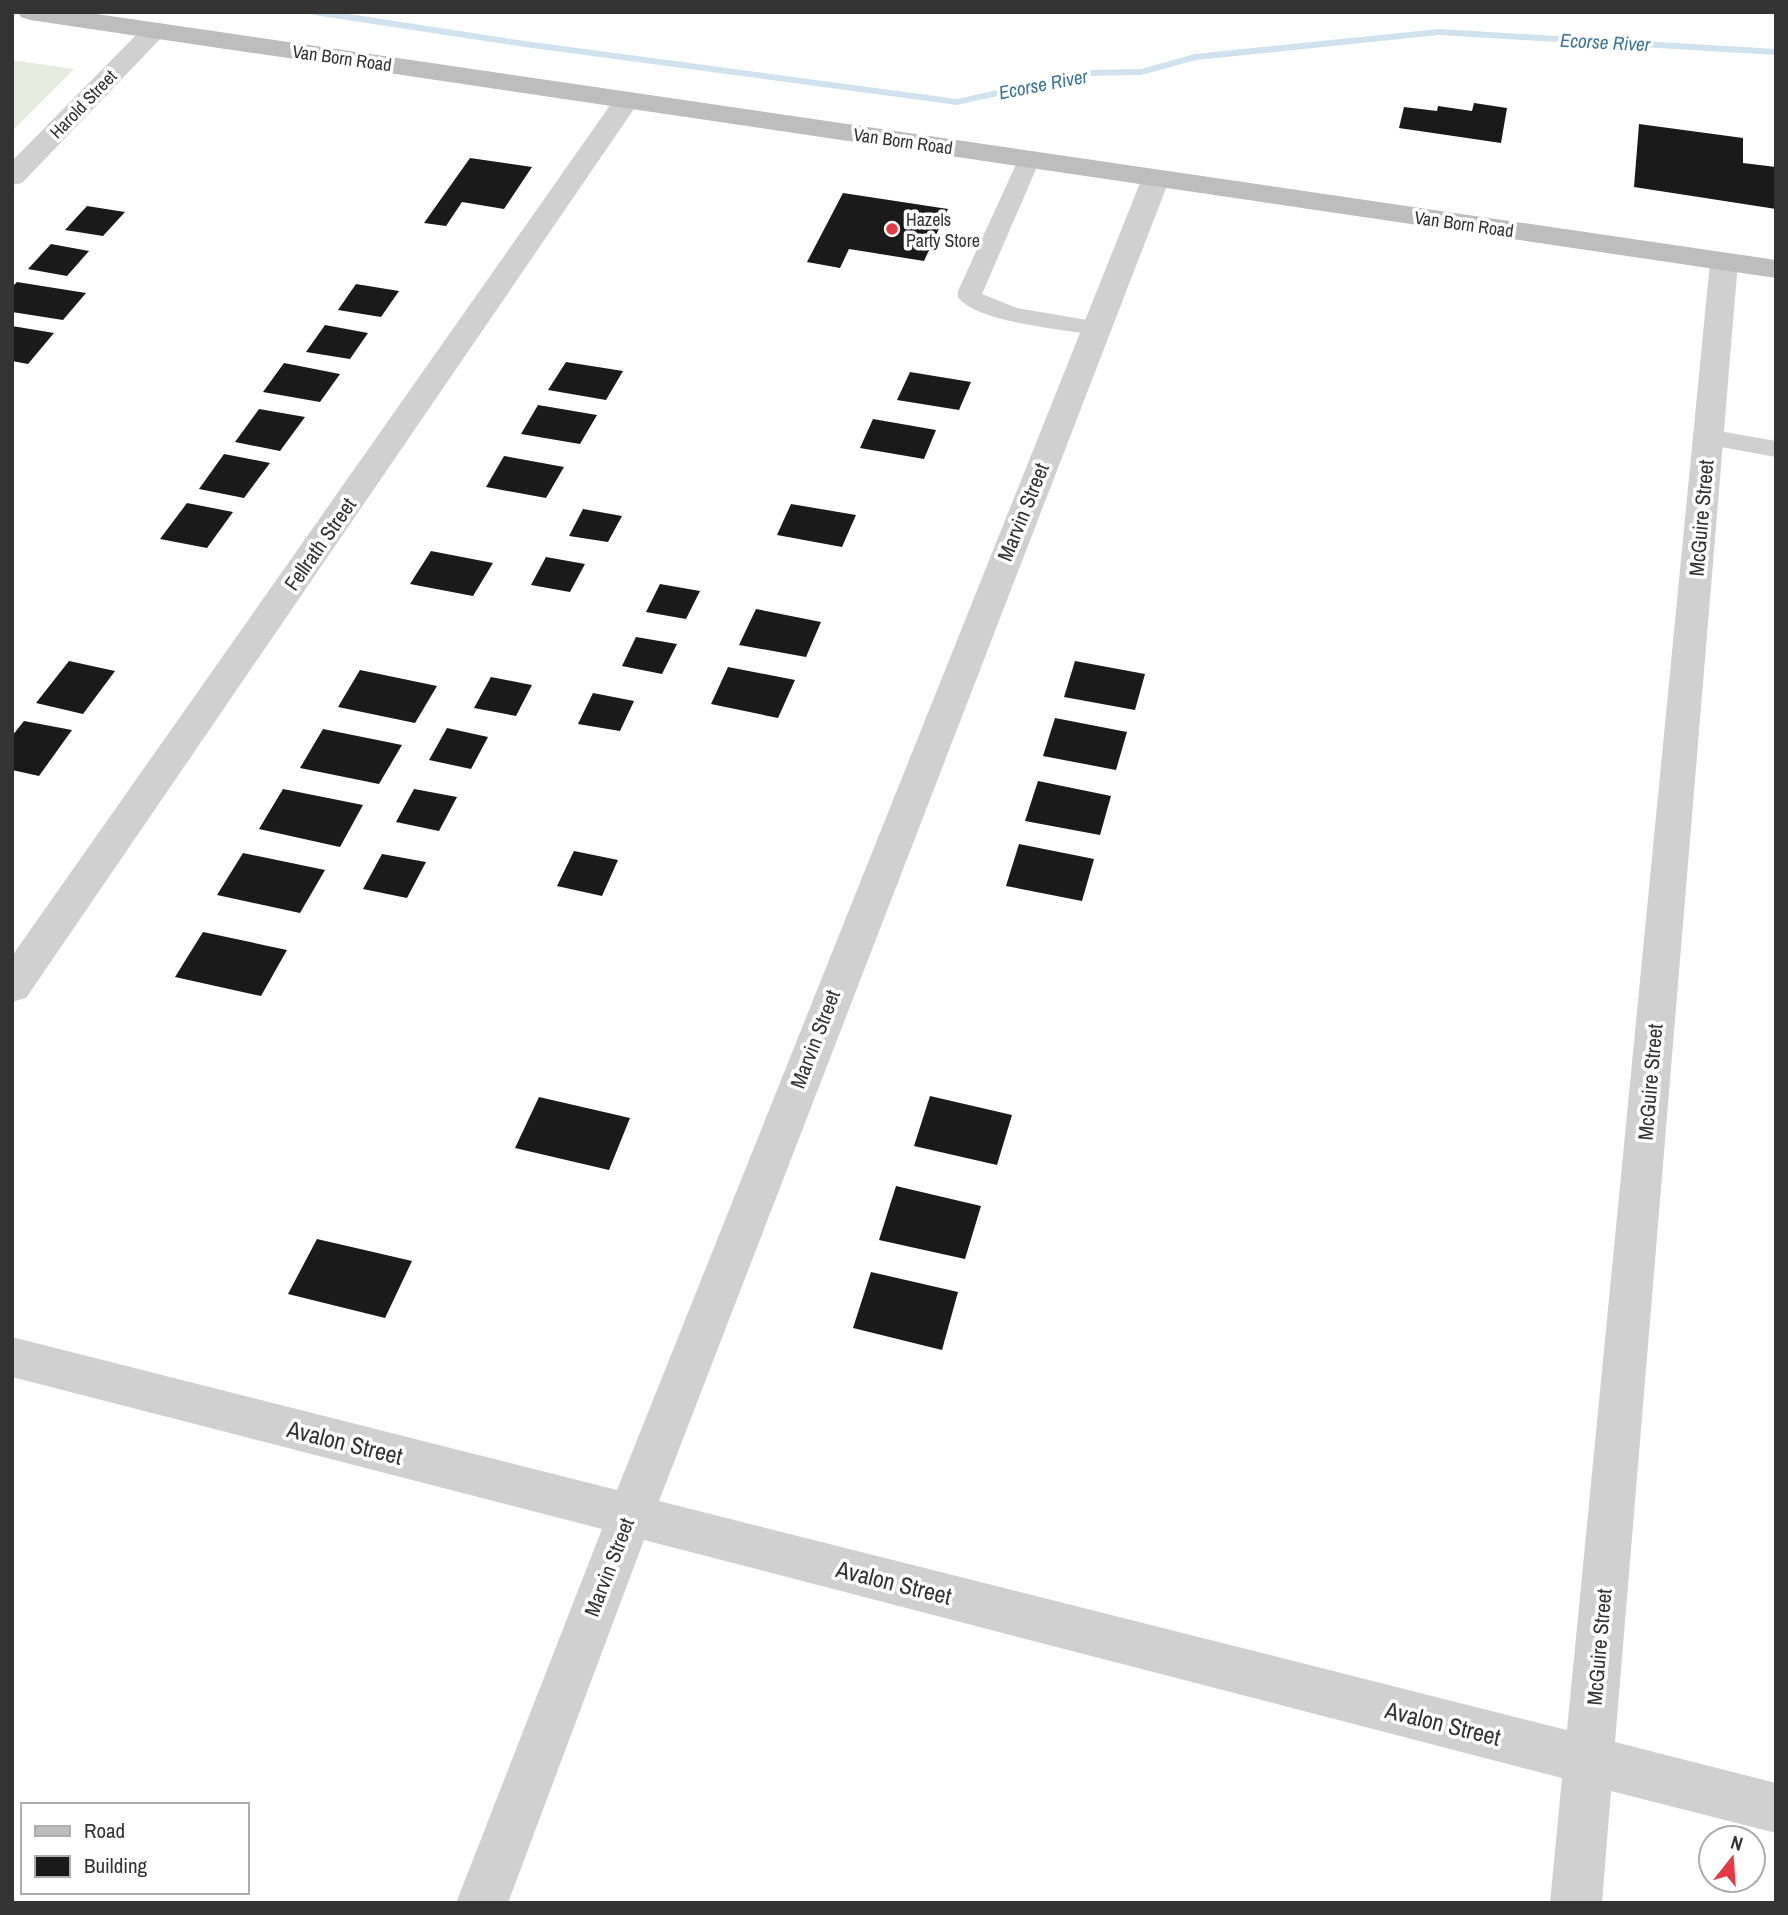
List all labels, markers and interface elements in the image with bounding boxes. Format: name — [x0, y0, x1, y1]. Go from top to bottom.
water label: Ecorse River — [1559, 27, 1651, 57]
street label: Van Born Road — [291, 39, 393, 77]
water label: Ecorse River — [996, 62, 1090, 105]
street label: Harold Street — [44, 64, 122, 144]
street label: Van Born Road — [852, 122, 954, 160]
street label: Van Born Road — [1413, 205, 1515, 243]
place label: Hazels Party Store — [906, 207, 980, 253]
marker: Hazels Party Store — [884, 221, 900, 237]
street label: Marvin Street — [990, 458, 1056, 565]
street label: McGuire Street — [1681, 458, 1721, 577]
street label: Fellrath Street — [277, 492, 363, 596]
street label: Marvin Street — [783, 985, 847, 1092]
street label: McGuire Street — [1630, 1022, 1670, 1141]
street label: Avalon Street — [283, 1412, 407, 1472]
street label: Marvin Street — [577, 1513, 641, 1620]
street label: Avalon Street — [832, 1552, 956, 1612]
street label: McGuire Street — [1579, 1587, 1619, 1706]
street label: Avalon Street — [1381, 1693, 1505, 1753]
legend — [21, 1803, 248, 1894]
text: Road — [84, 1816, 125, 1845]
north arrow — [1697, 1824, 1767, 1894]
text: N — [1728, 1829, 1746, 1857]
text: Building — [84, 1851, 148, 1880]

